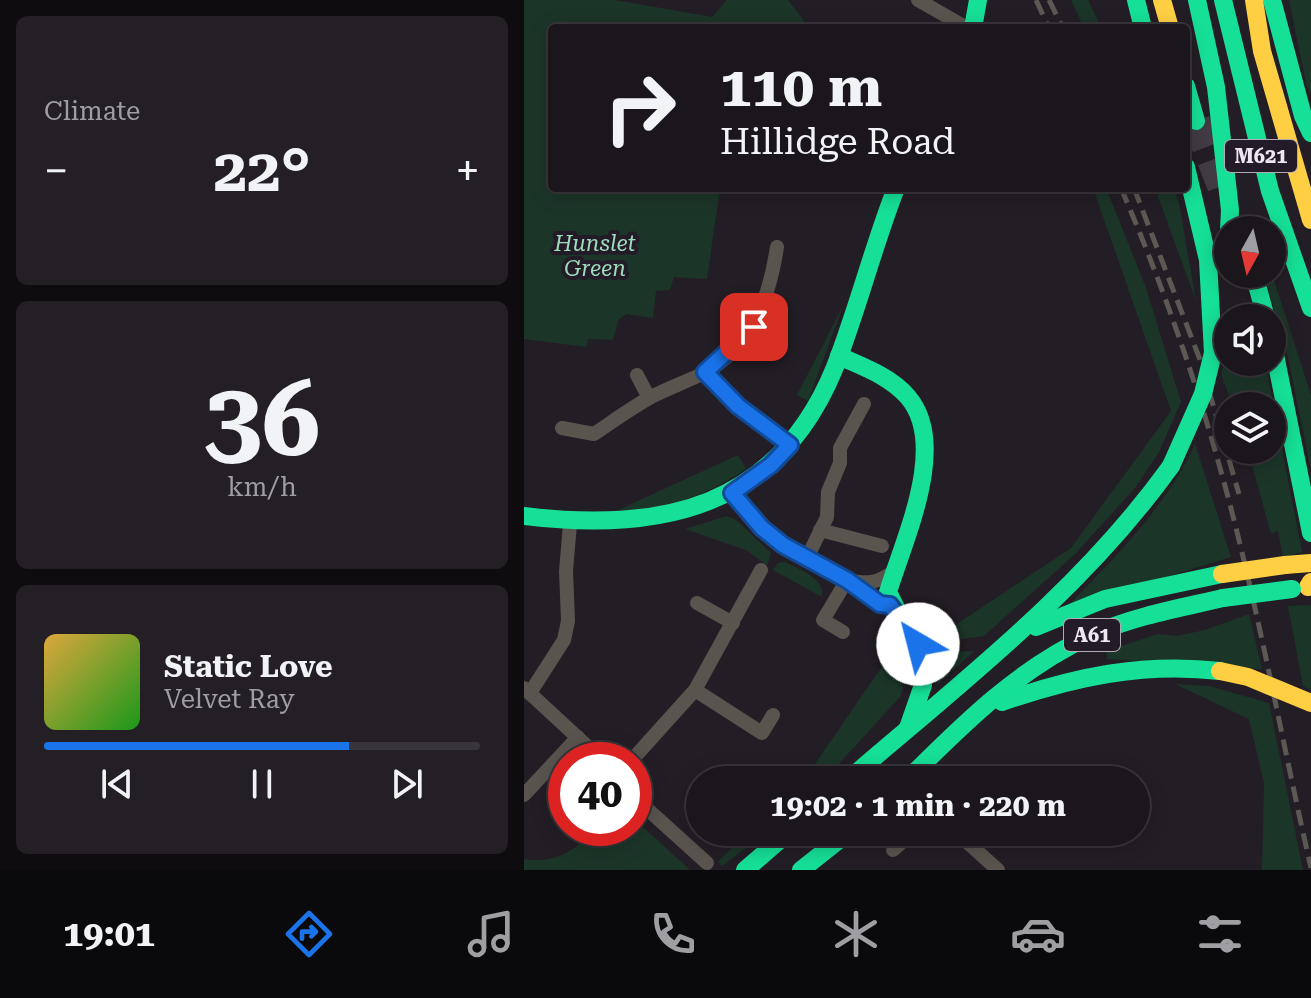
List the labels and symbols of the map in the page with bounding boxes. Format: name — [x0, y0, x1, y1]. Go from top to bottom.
road number: M621 — [1225, 140, 1297, 172]
north arrow — [1214, 216, 1286, 288]
park label: Hunslet Green — [553, 231, 637, 281]
pin — [720, 293, 788, 361]
position arrow — [876, 602, 960, 686]
road number: A61 — [1064, 619, 1120, 651]
speed limit sign: 40 — [548, 742, 652, 846]

